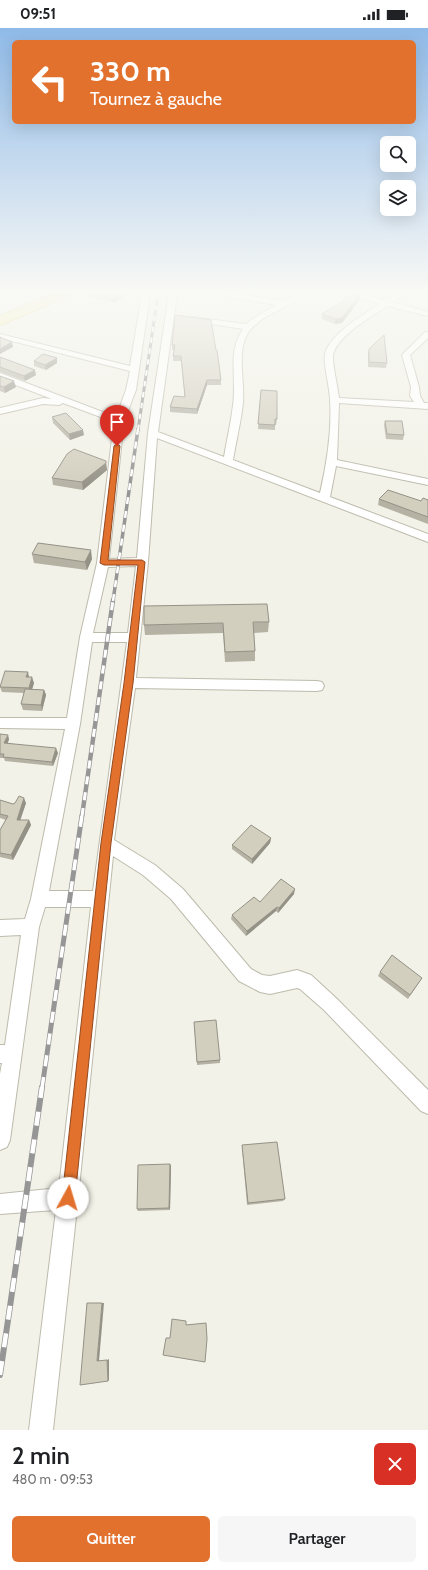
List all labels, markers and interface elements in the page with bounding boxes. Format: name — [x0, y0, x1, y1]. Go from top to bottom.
text: 09:51 — [20, 5, 56, 23]
text: 330 m — [90, 54, 171, 88]
icon: left — [24, 56, 76, 108]
text: Tournez à gauche — [90, 88, 222, 110]
map controls — [380, 136, 416, 216]
button: search — [380, 136, 416, 172]
button: layers — [380, 180, 416, 216]
pin — [100, 405, 134, 446]
icon: arrive — [106, 411, 128, 433]
position arrow — [47, 1177, 89, 1219]
text: 2 min — [12, 1441, 70, 1470]
button: close — [374, 1443, 416, 1485]
text: 480 m · 09:53 — [12, 1471, 93, 1487]
button: Quitter — [12, 1516, 210, 1562]
button: Partager — [218, 1516, 416, 1562]

